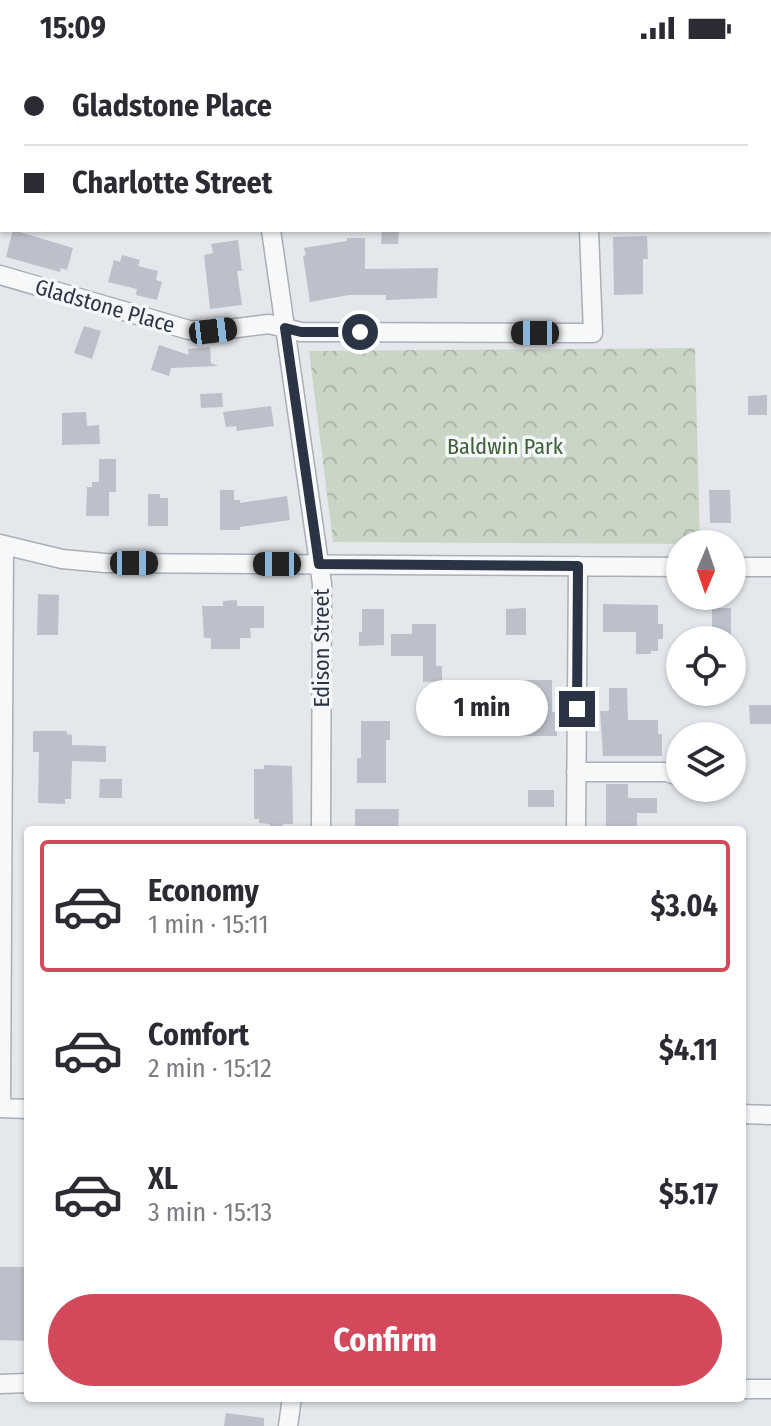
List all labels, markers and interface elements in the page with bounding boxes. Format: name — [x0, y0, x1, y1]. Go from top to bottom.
text: 15:09 — [40, 10, 106, 46]
text: Gladstone Place — [72, 88, 272, 124]
text: Charlotte Street — [72, 165, 272, 201]
street label: Gladstone Place — [32, 273, 178, 339]
route start — [342, 314, 378, 350]
car — [188, 316, 238, 346]
car — [511, 321, 559, 345]
park label: Baldwin Park — [447, 433, 564, 460]
north arrow — [666, 530, 746, 610]
map controls — [666, 530, 746, 802]
car — [110, 551, 158, 575]
car — [253, 552, 301, 576]
street label: Edison Street — [308, 588, 335, 708]
button: locate — [666, 626, 746, 706]
callout: 1 min — [417, 681, 549, 737]
route end — [559, 691, 595, 727]
text: 1 min — [454, 692, 510, 723]
button: layers — [666, 722, 746, 802]
icon: car — [52, 870, 124, 942]
text: Economy — [148, 873, 259, 909]
text: $3.04 — [651, 888, 718, 924]
text: 1 min · 15:11 — [148, 909, 269, 940]
icon: car — [52, 1014, 124, 1086]
text: Comfort — [148, 1017, 249, 1053]
text: $4.11 — [659, 1032, 718, 1068]
text: 2 min · 15:12 — [148, 1053, 272, 1084]
icon: car — [52, 1158, 124, 1230]
text: XL — [148, 1161, 178, 1197]
text: $5.17 — [659, 1176, 718, 1212]
text: 3 min · 15:13 — [148, 1197, 272, 1228]
button: Confirm — [48, 1294, 722, 1386]

